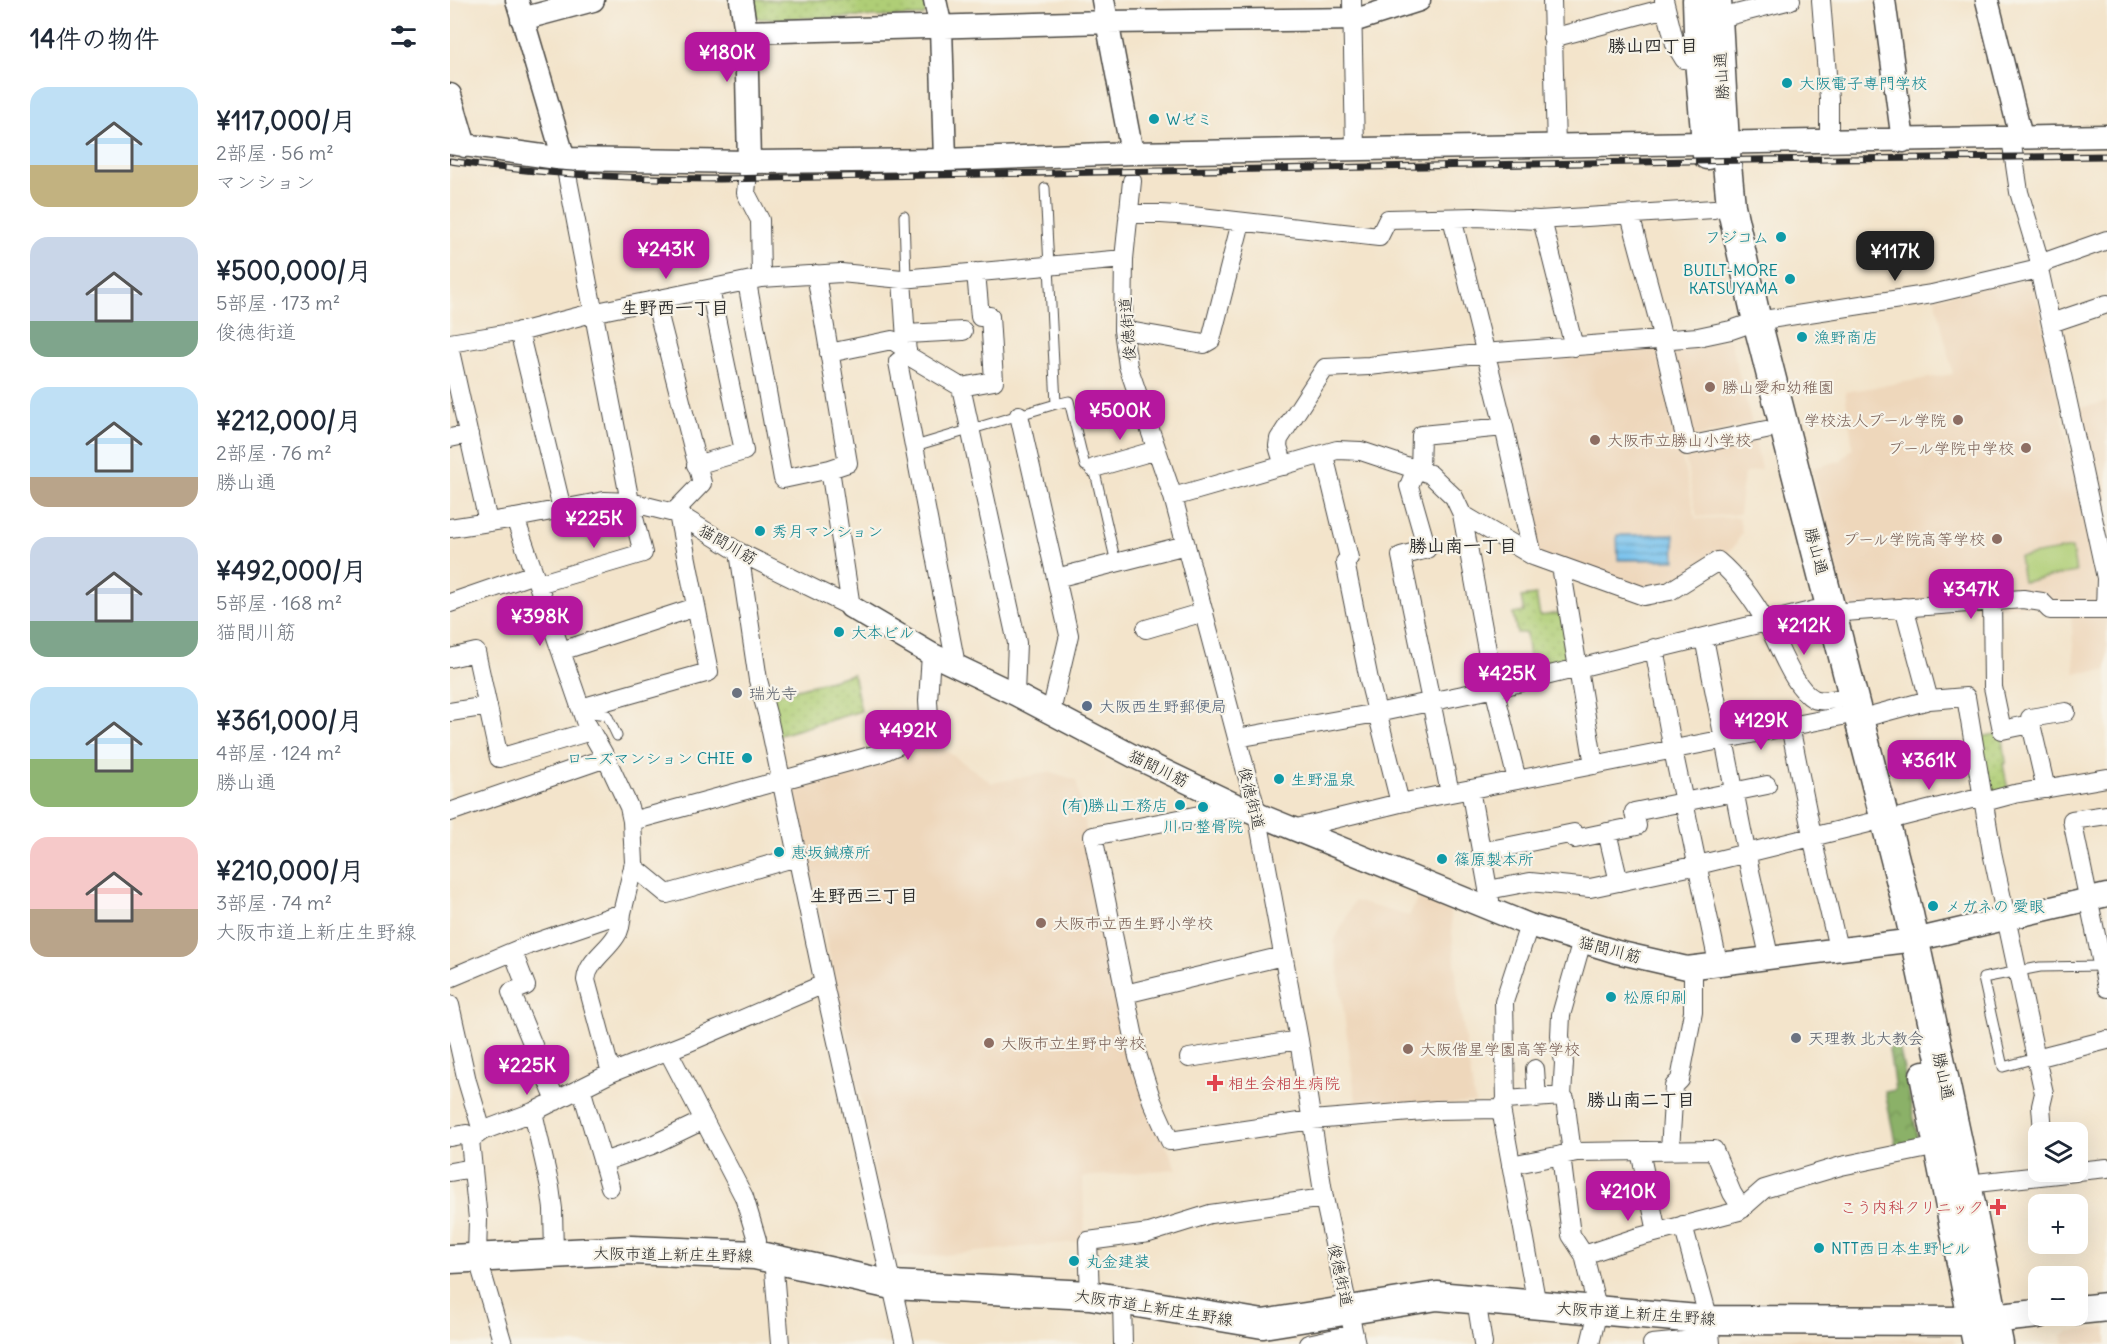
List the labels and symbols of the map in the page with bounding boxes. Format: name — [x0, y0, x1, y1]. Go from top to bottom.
pin: ¥180K — [685, 32, 769, 83]
district label: 勝山四丁目 — [1608, 34, 1698, 57]
street label: 勝山通 — [1710, 52, 1732, 100]
place label: 大阪電子専門学校 — [1799, 73, 1927, 93]
marker: 大阪電子専門学校 — [1780, 76, 1794, 90]
place label: Wゼミ — [1166, 109, 1213, 129]
marker: Wゼミ — [1147, 112, 1161, 126]
place label: フジコム — [1705, 227, 1769, 247]
pin: ¥243K — [624, 229, 708, 280]
marker: フジコム — [1774, 230, 1788, 244]
pin: ¥117K — [1853, 231, 1937, 282]
place label: BUILT-MORE KATSUYAMA — [1683, 260, 1778, 298]
marker: BUILT-MORE KATSUYAMA — [1783, 272, 1797, 286]
district label: 生野西一丁目 — [621, 296, 729, 319]
street label: 俊徳街道 — [1115, 296, 1139, 362]
place label: 漁野商店 — [1814, 327, 1878, 347]
marker: 漁野商店 — [1795, 330, 1809, 344]
place label: 勝山愛和幼稚園 — [1722, 377, 1834, 397]
marker: 勝山愛和幼稚園 — [1703, 380, 1717, 394]
pin: ¥500K — [1078, 390, 1162, 441]
place label: 学校法人プール学院 — [1804, 410, 1946, 430]
marker: 学校法人プール学院 — [1951, 413, 1965, 427]
place label: 大阪市立勝山小学校 — [1607, 430, 1751, 450]
marker: 大阪市立勝山小学校 — [1588, 433, 1602, 447]
place label: プール学院中学校 — [1888, 438, 2014, 458]
marker: プール学院中学校 — [2019, 441, 2033, 455]
pin: ¥225K — [552, 498, 636, 549]
street label: 猫間川筋 — [695, 519, 761, 569]
place label: 秀月マンション — [772, 521, 883, 541]
marker: 秀月マンション — [753, 524, 767, 538]
street label: 勝山通 — [1801, 525, 1833, 577]
place label: プール学院高等学校 — [1843, 529, 1985, 549]
marker: プール学院高等学校 — [1990, 532, 2004, 546]
district label: 勝山南一丁目 — [1409, 534, 1517, 557]
pin: ¥347K — [1929, 569, 2013, 620]
pin: ¥398K — [498, 596, 582, 647]
pin: ¥212K — [1762, 605, 1846, 656]
place label: 大本ビル — [851, 622, 915, 642]
marker: 大本ビル — [832, 625, 846, 639]
pin: ¥425K — [1465, 653, 1549, 704]
place label: 瑞光寺 — [749, 683, 797, 703]
marker: 瑞光寺 — [730, 686, 744, 700]
place label: 大阪西生野郵便局 — [1099, 696, 1227, 716]
marker: 大阪西生野郵便局 — [1080, 699, 1094, 713]
pin: ¥129K — [1719, 700, 1803, 751]
pin: ¥492K — [866, 710, 950, 761]
pin: ¥361K — [1887, 740, 1971, 791]
street label: 猫間川筋 — [1126, 745, 1192, 791]
place label: ローズマンション CHIE — [567, 748, 735, 768]
marker: ローズマンション CHIE — [740, 751, 754, 765]
street label: 俊徳街道 — [1235, 765, 1269, 831]
place label: 生野温泉 — [1291, 769, 1355, 789]
marker: 生野温泉 — [1272, 772, 1286, 786]
place label: (有)勝山工務店 — [1062, 795, 1168, 815]
marker: (有)勝山工務店 — [1173, 798, 1187, 812]
marker: 川口整骨院 — [1196, 800, 1210, 814]
place label: 川口整骨院 — [1163, 816, 1243, 836]
place label: 恵坂鍼療所 — [791, 842, 871, 862]
marker: 恵坂鍼療所 — [772, 845, 786, 859]
place label: 篠原製本所 — [1454, 849, 1534, 869]
marker: 篠原製本所 — [1435, 852, 1449, 866]
district label: 生野西三丁目 — [810, 884, 918, 907]
place label: メガネの 愛眼 — [1945, 896, 2045, 916]
marker: メガネの 愛眼 — [1926, 899, 1940, 913]
place label: 大阪市立西生野小学校 — [1053, 913, 1213, 933]
marker: 大阪市立西生野小学校 — [1034, 916, 1048, 930]
street label: 猫間川筋 — [1576, 931, 1644, 967]
place label: 松原印刷 — [1623, 987, 1687, 1007]
marker: 松原印刷 — [1604, 990, 1618, 1004]
place label: 天理教 北大教会 — [1808, 1028, 1924, 1048]
marker: 天理教 北大教会 — [1789, 1031, 1803, 1045]
place label: 大阪市立生野中学校 — [1001, 1033, 1145, 1053]
marker: 大阪市立生野中学校 — [982, 1036, 996, 1050]
place label: 大阪偕星学園高等学校 — [1420, 1039, 1580, 1059]
marker: 大阪偕星学園高等学校 — [1401, 1042, 1415, 1056]
pin: ¥225K — [485, 1045, 569, 1096]
street label: 勝山通 — [1929, 1050, 1959, 1102]
place label: 相生会相生病院 — [1228, 1073, 1340, 1093]
marker: 相生会相生病院 — [1206, 1074, 1224, 1092]
district label: 勝山南二丁目 — [1587, 1088, 1695, 1111]
pin: ¥210K — [1586, 1171, 1670, 1222]
place label: こう内科クリニック — [1840, 1197, 1984, 1217]
marker: こう内科クリニック — [1989, 1198, 2007, 1216]
place label: NTT西日本生野ビル — [1831, 1238, 1970, 1258]
marker: NTT西日本生野ビル — [1812, 1241, 1826, 1255]
street label: 俊徳街道 — [1325, 1242, 1357, 1308]
street label: 大阪市道上新庄生野線 — [593, 1243, 753, 1265]
place label: 丸金建装 — [1086, 1251, 1150, 1271]
marker: 丸金建装 — [1067, 1254, 1081, 1268]
street label: 大阪市道上新庄生野線 — [1073, 1285, 1235, 1329]
street label: 大阪市道上新庄生野線 — [1555, 1297, 1717, 1329]

